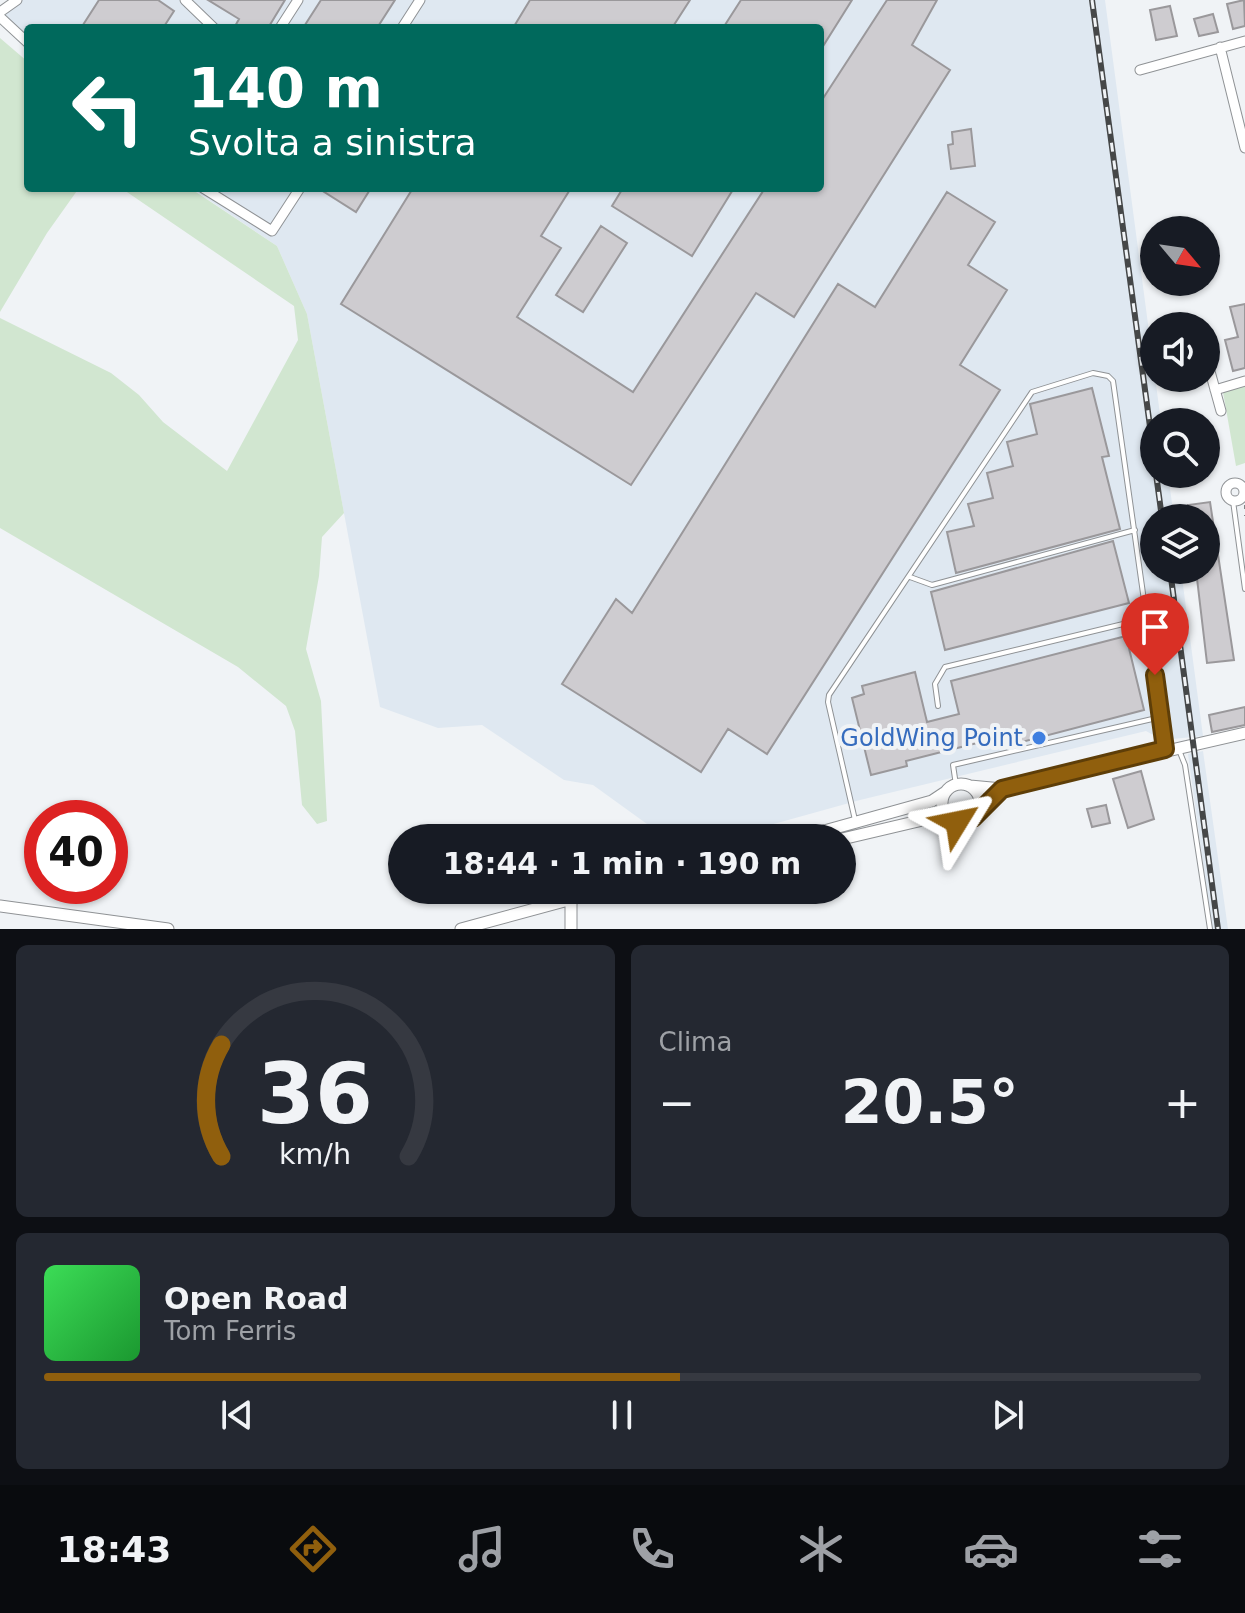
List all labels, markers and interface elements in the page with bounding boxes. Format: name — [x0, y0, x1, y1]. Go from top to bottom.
text: 140 m — [188, 55, 383, 120]
icon: left — [56, 56, 160, 160]
text: Svolta a sinistra — [188, 122, 477, 163]
north arrow — [1140, 216, 1220, 296]
map controls — [1140, 216, 1220, 584]
button: sound — [1140, 312, 1220, 392]
button: search — [1140, 408, 1220, 488]
button: layers — [1140, 504, 1220, 584]
pin — [1121, 593, 1189, 675]
icon: arrive — [1133, 605, 1177, 649]
place label: GoldWing Point — [840, 724, 1023, 752]
marker: GoldWing Point — [1030, 729, 1048, 747]
position arrow — [915, 780, 999, 864]
speed limit sign: 40 — [24, 800, 128, 904]
text: 18:44 · 1 min · 190 m — [443, 846, 801, 881]
text: Clima — [659, 1027, 732, 1057]
text: 36 — [257, 1046, 373, 1143]
text: 20.5° — [841, 1067, 1019, 1137]
text: − — [659, 1077, 695, 1128]
text: + — [1164, 1077, 1201, 1128]
text: km/h — [279, 1137, 351, 1171]
text: Open Road — [164, 1281, 349, 1316]
text: Tom Ferris — [164, 1316, 296, 1346]
icon: previous — [215, 1393, 259, 1437]
icon: pause — [600, 1393, 644, 1437]
icon: next — [986, 1393, 1030, 1437]
icon: directions — [285, 1521, 341, 1577]
icon: music — [454, 1521, 510, 1577]
icon: phone — [624, 1521, 680, 1577]
icon: climate — [793, 1521, 849, 1577]
icon: car — [963, 1521, 1019, 1577]
icon: filters — [1132, 1521, 1188, 1577]
text: 18:43 — [57, 1529, 171, 1570]

